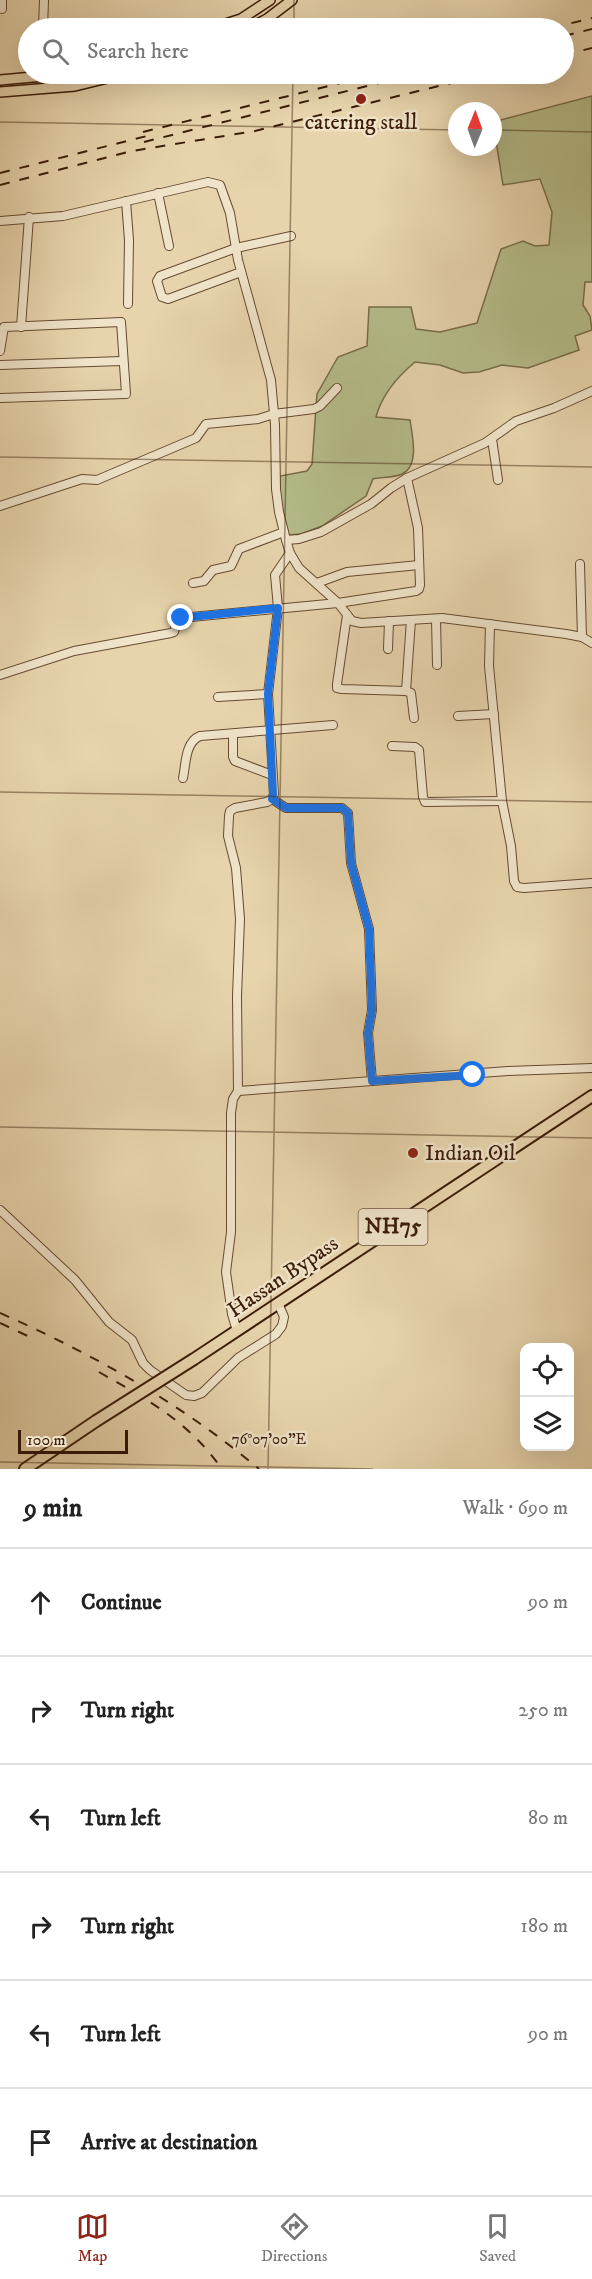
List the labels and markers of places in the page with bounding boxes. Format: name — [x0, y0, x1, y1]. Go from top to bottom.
marker: catering stall — [354, 92, 368, 106]
place label: catering stall — [305, 109, 418, 136]
place label: Indian Oil — [425, 1140, 516, 1167]
marker: Indian Oil — [406, 1146, 420, 1160]

